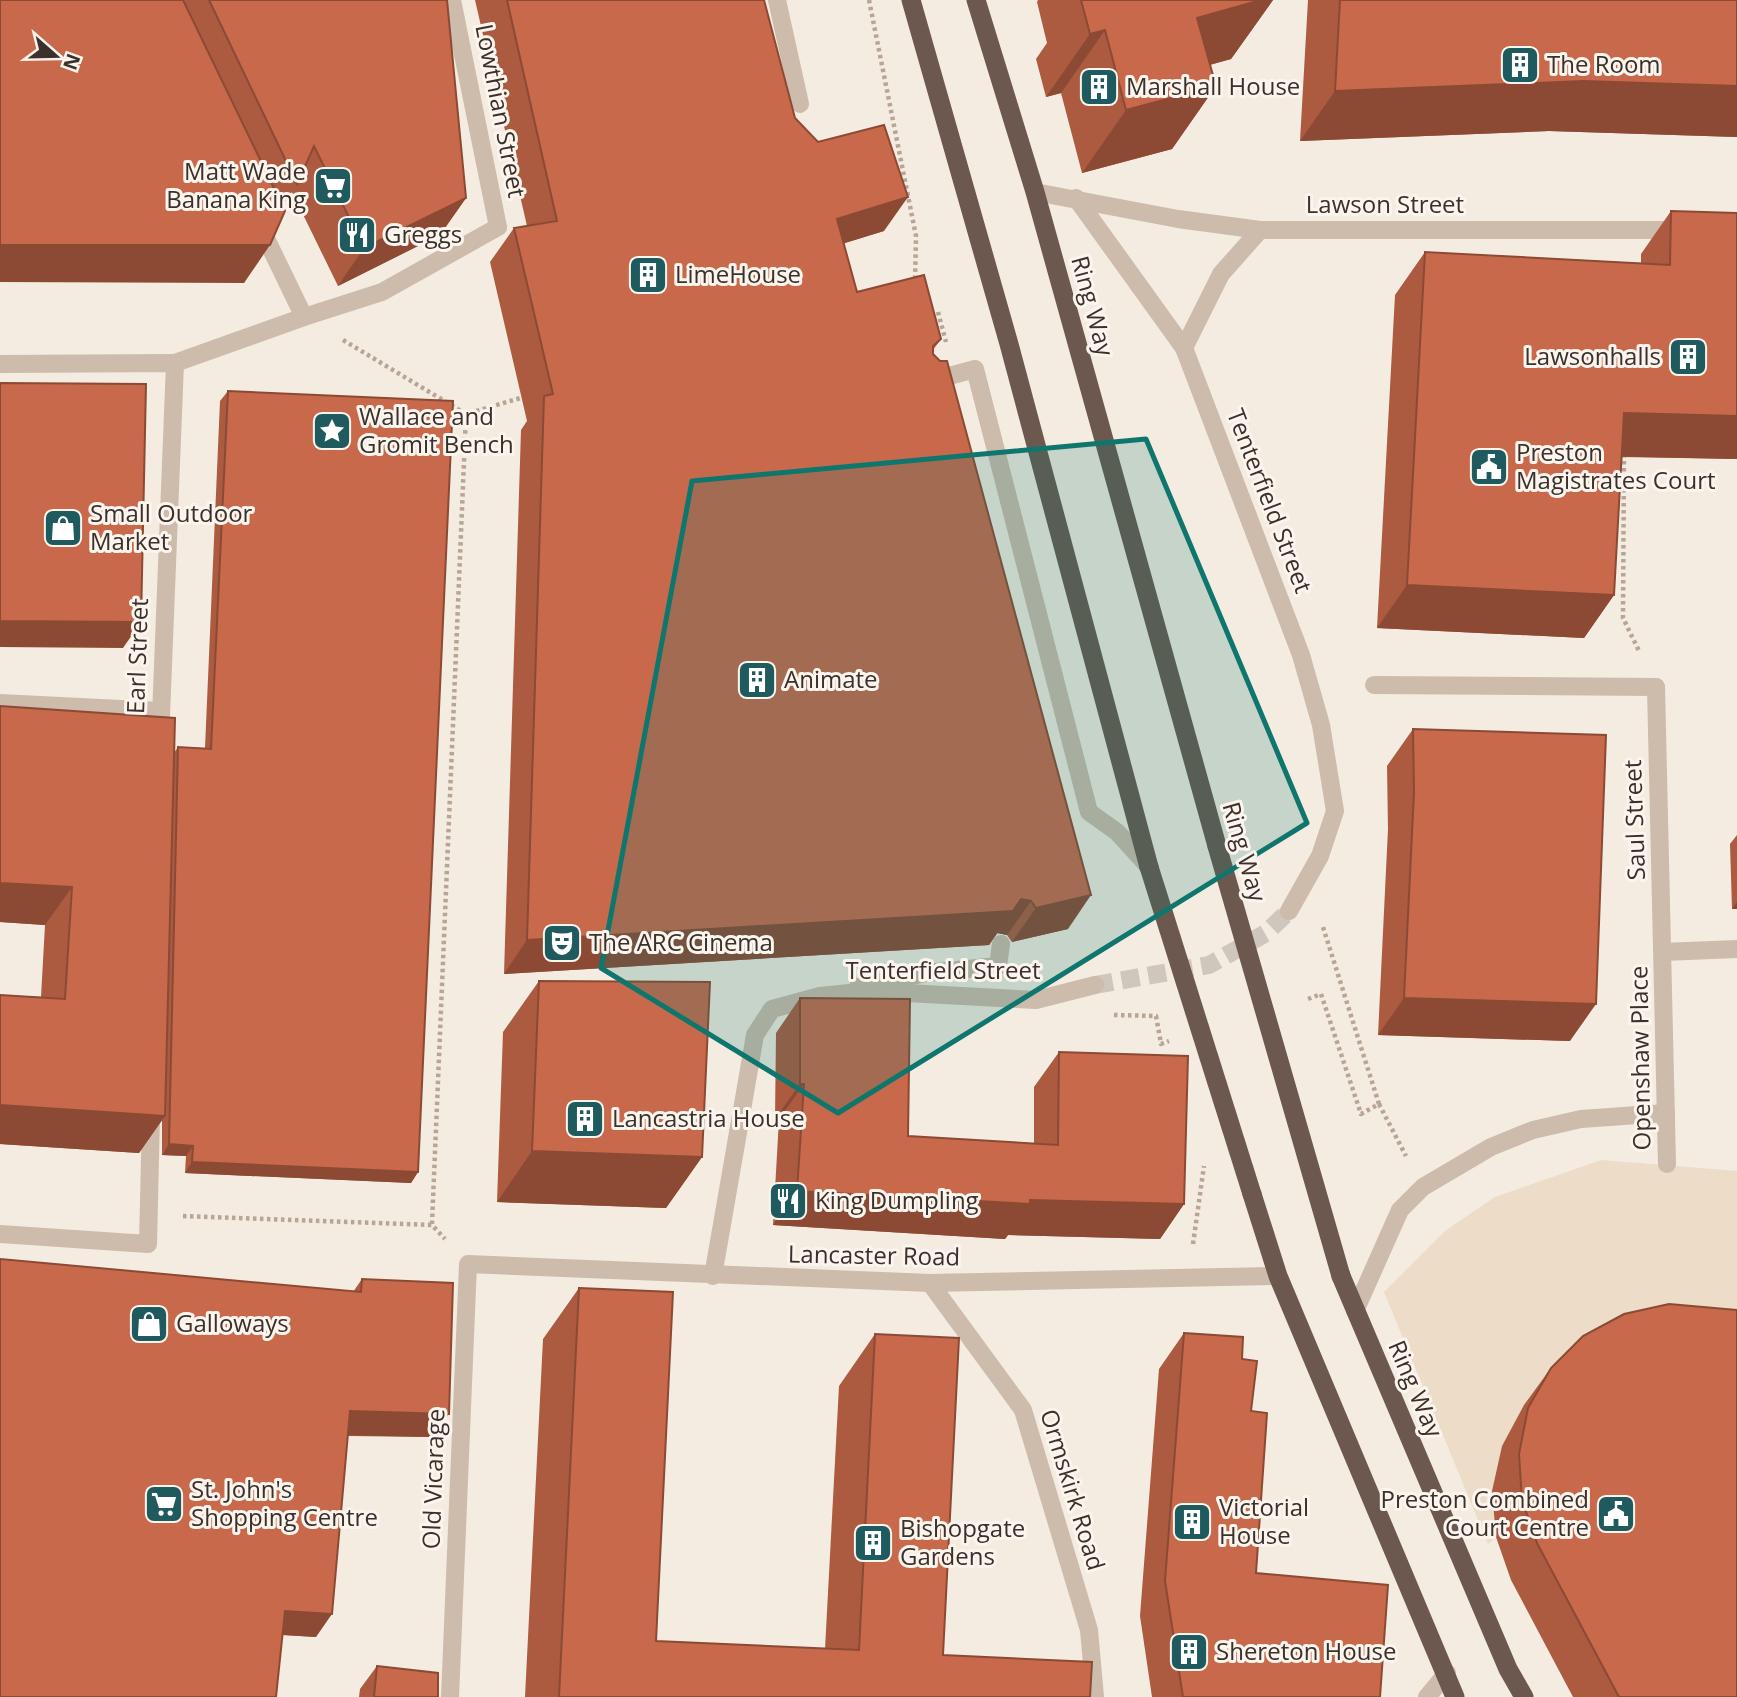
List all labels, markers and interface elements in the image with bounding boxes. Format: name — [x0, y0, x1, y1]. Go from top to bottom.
north arrow — [21, 21, 91, 91]
street label: Lowthian Street — [468, 21, 534, 200]
building icon: The Room — [1499, 44, 1541, 86]
place label: The Room — [1547, 47, 1661, 80]
text: N — [57, 50, 87, 74]
building icon: Marshall House — [1078, 66, 1120, 108]
place label: Marshall House — [1126, 69, 1300, 102]
place label: Matt Wade Banana King — [166, 154, 306, 215]
supermarket icon: Matt Wade Banana King — [312, 165, 354, 207]
street label: Lawson Street — [1306, 187, 1464, 220]
restaurant icon: Greggs — [336, 214, 378, 256]
place label: Greggs — [384, 217, 462, 250]
street label: Ring Way — [1064, 252, 1123, 360]
building icon: LimeHouse — [627, 254, 669, 296]
place label: LimeHouse — [675, 257, 801, 290]
building icon: Lawsonhalls — [1667, 336, 1709, 378]
place label: Lawsonhalls — [1524, 339, 1661, 372]
place label: Wallace and Gromit Bench — [359, 399, 514, 460]
street label: Tenterfield Street — [1220, 404, 1321, 597]
place icon: Wallace and Gromit Bench — [311, 410, 353, 452]
place label: Preston Magistrates Court — [1516, 435, 1716, 496]
public building icon: Preston Magistrates Court — [1468, 446, 1510, 488]
place label: Small Outdoor Market — [90, 496, 253, 557]
shop icon: Small Outdoor Market — [42, 507, 84, 549]
street label: Earl Street — [118, 598, 155, 714]
building icon: Animate — [736, 659, 778, 701]
place label: Animate — [784, 662, 878, 695]
street label: Saul Street — [1615, 759, 1652, 881]
street label: Ring Way — [1215, 798, 1276, 906]
theatre icon: The ARC Cinema — [541, 922, 583, 964]
place label: The ARC Cinema — [589, 925, 773, 958]
street label: Tenterfield Street — [846, 953, 1040, 986]
street label: Openshaw Place — [1621, 965, 1658, 1151]
building icon: Lancastria House — [564, 1098, 606, 1140]
place label: Lancastria House — [612, 1101, 805, 1134]
restaurant icon: King Dumpling — [767, 1180, 809, 1222]
place label: King Dumpling — [815, 1183, 979, 1216]
street label: Lancaster Road — [788, 1237, 960, 1273]
shop icon: Galloways — [128, 1303, 170, 1345]
place label: Galloways — [176, 1306, 289, 1339]
street label: Ring Way — [1381, 1335, 1452, 1443]
street label: Ormskirk Road — [1033, 1405, 1114, 1574]
street label: Old Vicarage — [414, 1408, 451, 1550]
place label: St. John's Shopping Centre — [191, 1472, 378, 1533]
place label: Preston Combined Court Centre — [1381, 1482, 1589, 1543]
supermarket icon: St. John's Shopping Centre — [143, 1483, 185, 1525]
place label: Victorial House — [1219, 1490, 1309, 1551]
public building icon: Preston Combined Court Centre — [1595, 1493, 1637, 1535]
building icon: Victorial House — [1171, 1501, 1213, 1543]
place label: Bishopgate Gardens — [900, 1511, 1025, 1572]
building icon: Bishopgate Gardens — [852, 1522, 894, 1564]
building icon: Shereton House — [1168, 1631, 1210, 1673]
place label: Shereton House — [1216, 1634, 1396, 1667]

